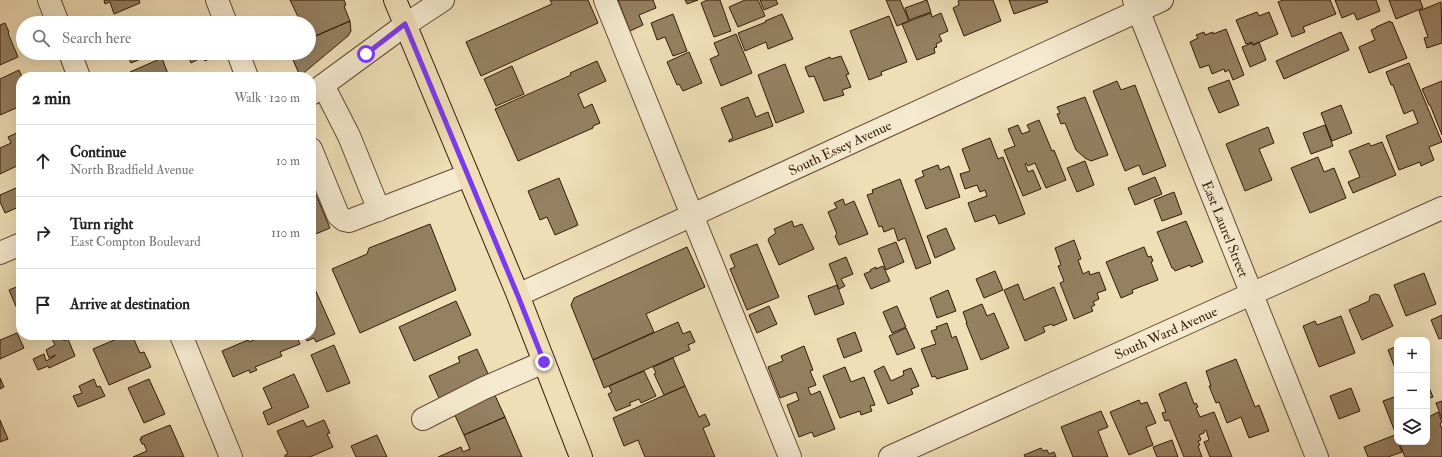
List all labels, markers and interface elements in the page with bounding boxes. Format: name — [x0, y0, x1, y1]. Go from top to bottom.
search box — [16, 16, 316, 60]
icon: search — [30, 27, 52, 49]
text: Search here — [62, 29, 131, 48]
route start — [357, 45, 375, 63]
text: 2 min — [32, 88, 71, 109]
text: Walk · 120 m — [234, 90, 300, 106]
street label: South Essey Avenue — [786, 117, 895, 180]
text: Continue — [70, 143, 126, 162]
icon: ahead — [32, 150, 54, 172]
text: 10 m — [276, 153, 300, 169]
text: North Bradfield Avenue — [70, 162, 194, 178]
street label: East Laurel Street — [1198, 178, 1252, 280]
text: Turn right — [70, 215, 133, 234]
icon: right — [32, 222, 54, 244]
text: 110 m — [271, 225, 300, 241]
text: East Compton Boulevard — [70, 234, 201, 250]
icon: arrive — [32, 294, 54, 316]
text: Arrive at destination — [70, 295, 190, 314]
street label: South Ward Avenue — [1112, 303, 1220, 363]
map controls — [1394, 337, 1430, 445]
button: + — [1394, 337, 1430, 373]
route end — [535, 353, 553, 371]
button: − — [1394, 373, 1430, 409]
button: layers — [1394, 409, 1430, 445]

